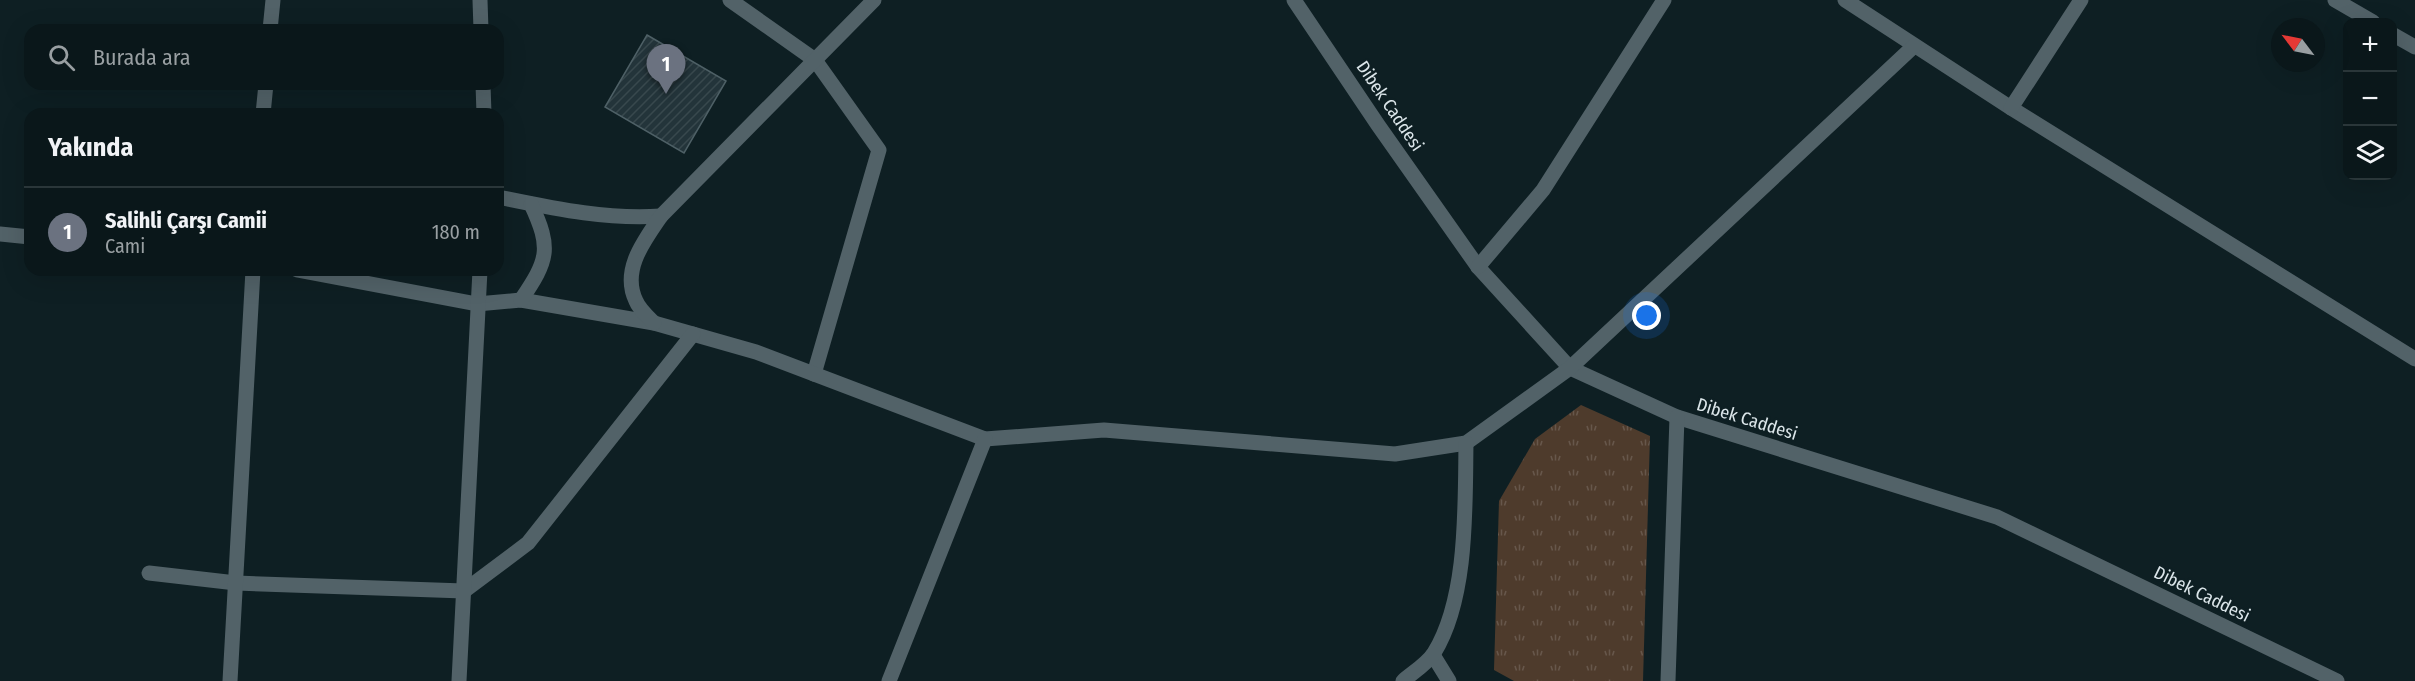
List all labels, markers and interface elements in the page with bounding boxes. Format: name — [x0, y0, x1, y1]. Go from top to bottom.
north arrow — [2271, 18, 2325, 72]
map controls — [2343, 18, 2397, 180]
button: + — [2343, 18, 2397, 72]
search box — [24, 24, 504, 90]
icon: search — [45, 41, 78, 74]
text: Burada ara — [93, 44, 191, 71]
pin: 1 — [646, 44, 686, 94]
street label: Dibek Caddesi — [1352, 57, 1428, 155]
button: − — [2343, 72, 2397, 126]
button: layers — [2343, 126, 2397, 180]
text: Yakında — [48, 132, 133, 163]
text: Salihli Çarşı Camii — [105, 207, 267, 234]
text: 1 — [63, 220, 72, 244]
text: 180 m — [432, 220, 480, 244]
text: Cami — [105, 234, 145, 258]
your location — [1632, 301, 1661, 330]
street label: Dibek Caddesi — [1694, 393, 1800, 445]
street label: Dibek Caddesi — [2150, 561, 2254, 627]

